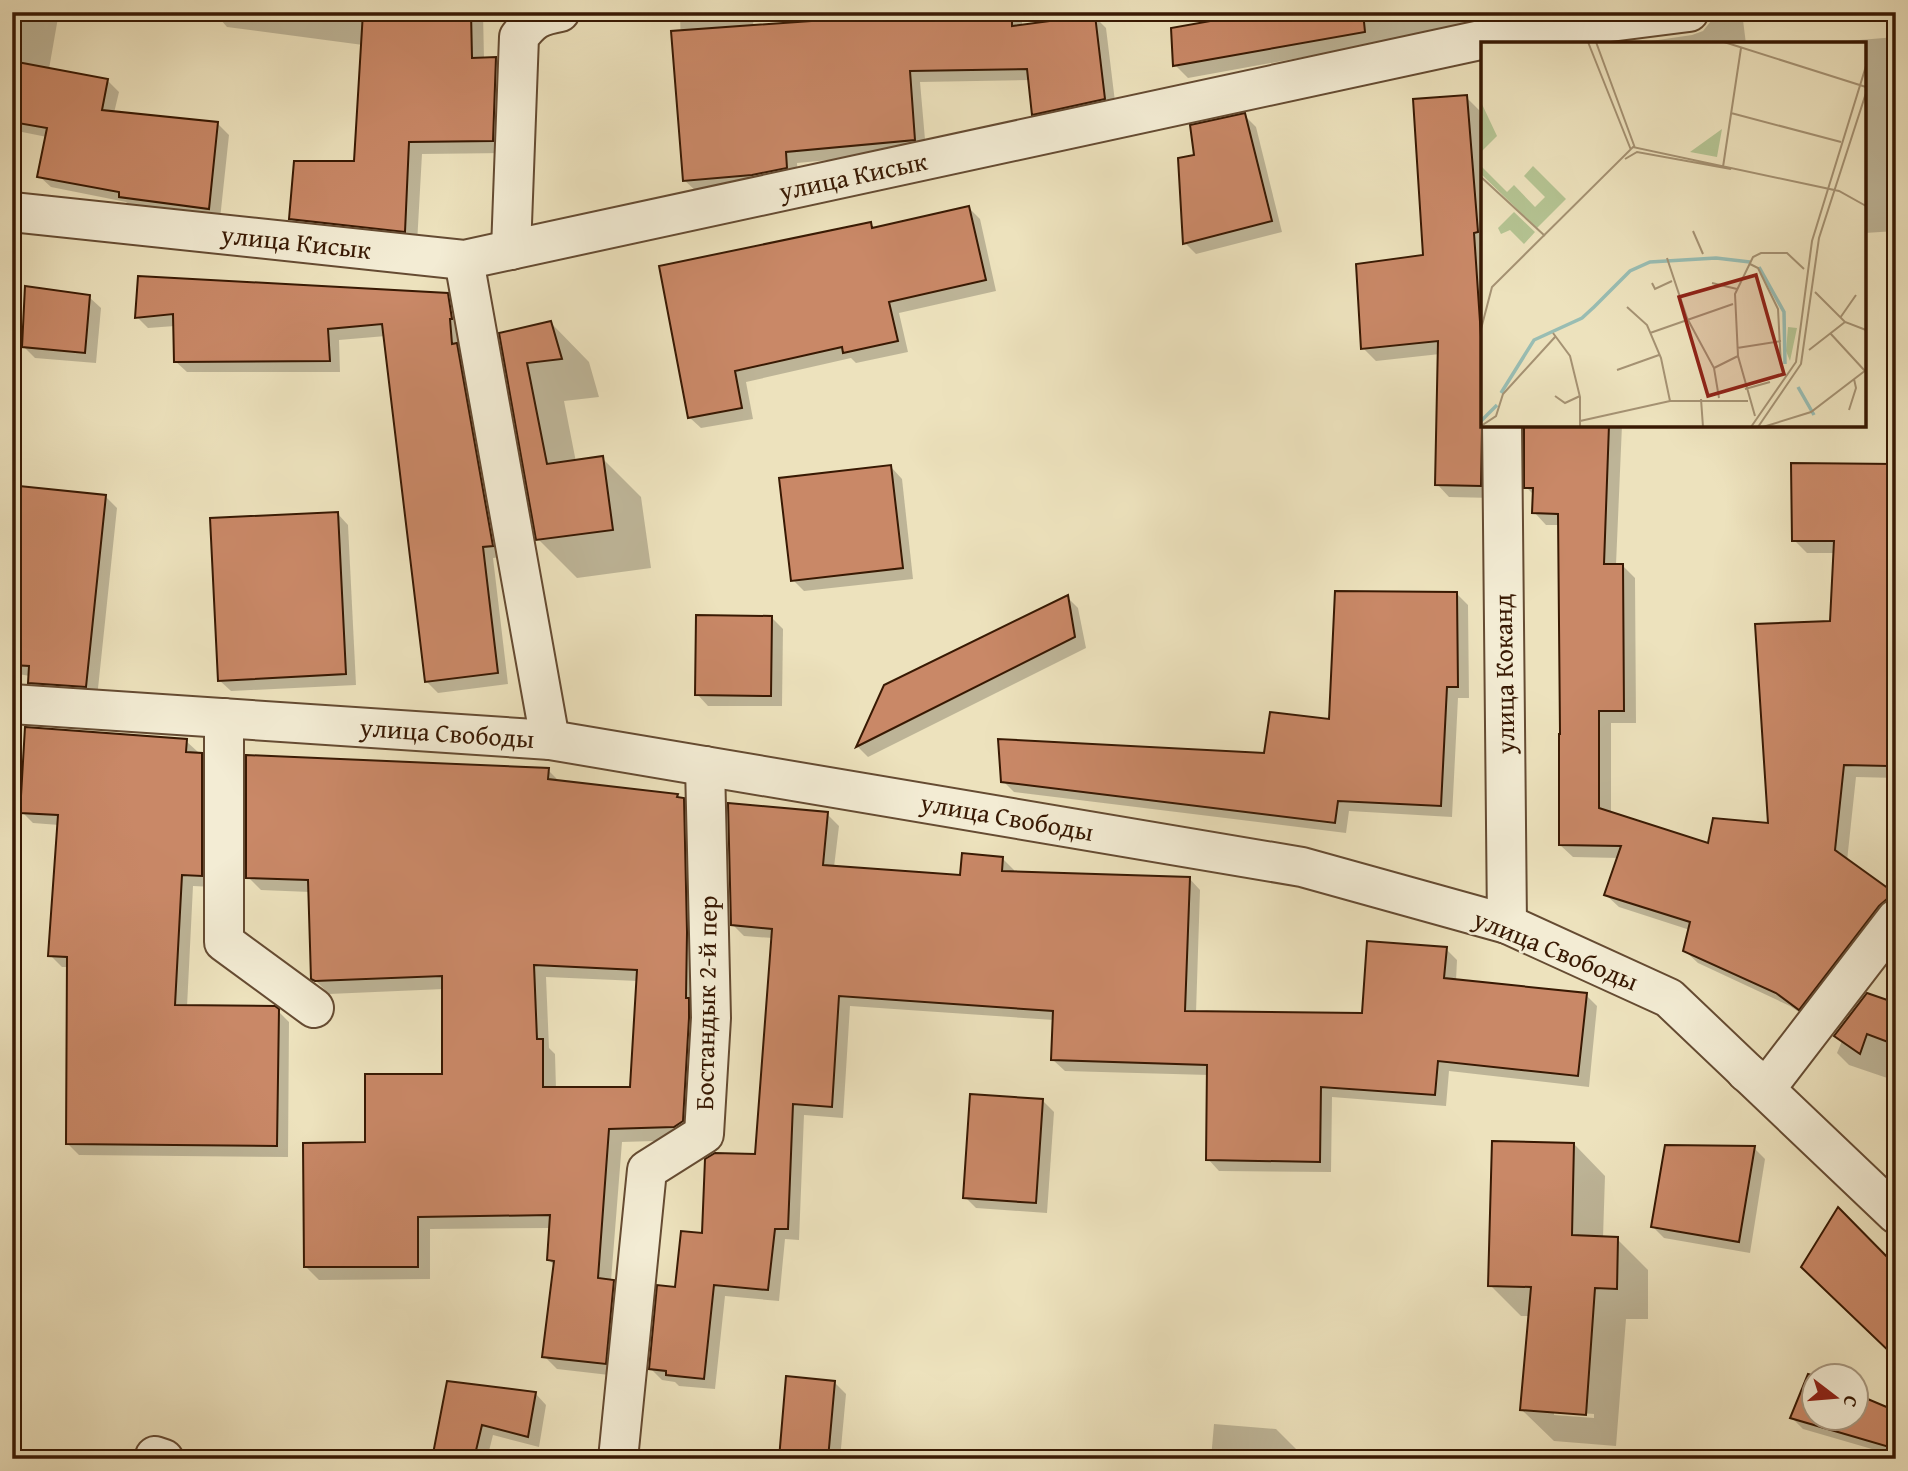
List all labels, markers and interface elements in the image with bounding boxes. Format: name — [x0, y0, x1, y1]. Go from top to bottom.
inset map — [1481, 42, 1866, 427]
street label: улица Кисык — [774, 141, 931, 210]
street label: улица Кисык — [218, 214, 373, 269]
street label: улица Коканд — [1483, 594, 1524, 756]
street label: улица Свободы — [357, 707, 536, 758]
street label: улица Свободы — [917, 782, 1097, 851]
street label: Бостандык 2-й пер — [684, 895, 727, 1111]
street label: улица Свободы — [1467, 898, 1645, 1000]
north arrow — [1800, 1362, 1870, 1432]
text: С — [1836, 1393, 1866, 1411]

